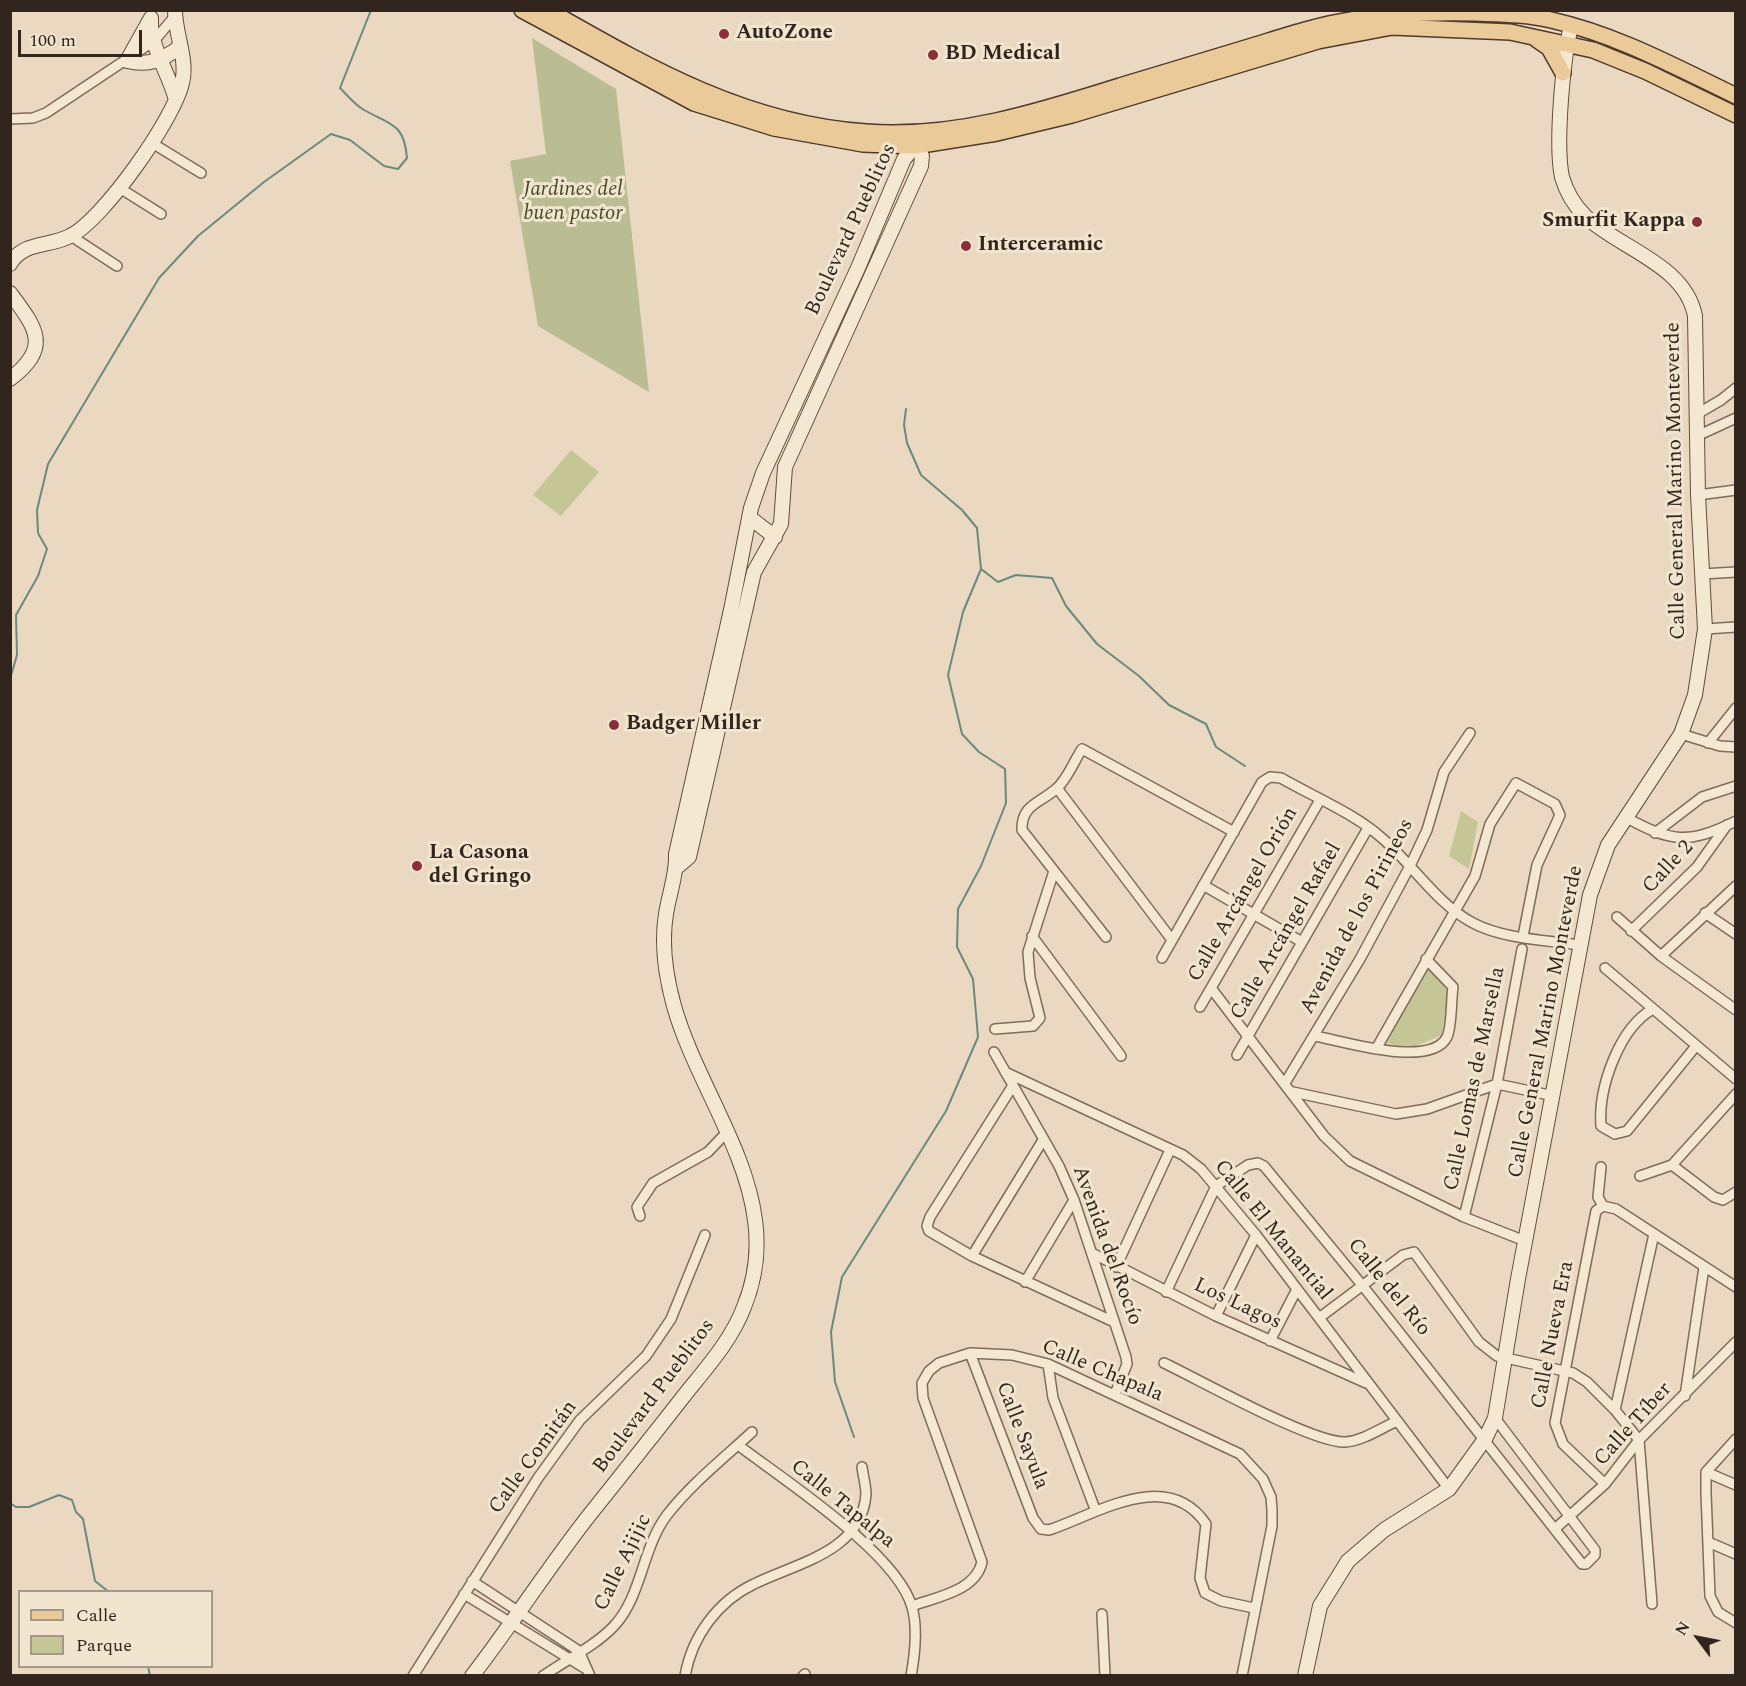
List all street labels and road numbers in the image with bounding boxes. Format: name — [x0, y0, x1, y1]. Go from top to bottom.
street label: Boulevard Pueblitos — [801, 140, 903, 320]
street label: Calle General Marino Monteverde — [1662, 322, 1692, 640]
street label: Calle Arcángel Orión — [1184, 803, 1304, 987]
street label: Avenida de los Pirineos — [1296, 815, 1420, 1019]
street label: Calle 2 — [1638, 836, 1700, 900]
street label: Calle Arcángel Rafael — [1226, 839, 1348, 1025]
street label: Calle General Marino Monteverde — [1504, 864, 1590, 1180]
street label: Calle Lomas de Marsella — [1440, 965, 1512, 1193]
street label: Calle El Manantial — [1208, 1156, 1336, 1306]
street label: Avenida del Rocío — [1065, 1163, 1147, 1329]
street label: Calle del Río — [1341, 1234, 1435, 1342]
street label: Calle Nueva Era — [1527, 1259, 1581, 1411]
street label: Los Lagos — [1189, 1274, 1285, 1336]
street label: Boulevard Pueblitos — [589, 1315, 721, 1479]
street label: Calle Chapala — [1038, 1335, 1166, 1409]
street label: Calle Tíber — [1590, 1378, 1678, 1472]
street label: Calle Sayula — [989, 1379, 1053, 1493]
street label: Calle Comitán — [484, 1396, 584, 1520]
street label: Calle Tapalpa — [785, 1455, 899, 1555]
street label: Calle Ajijic — [590, 1510, 658, 1616]

